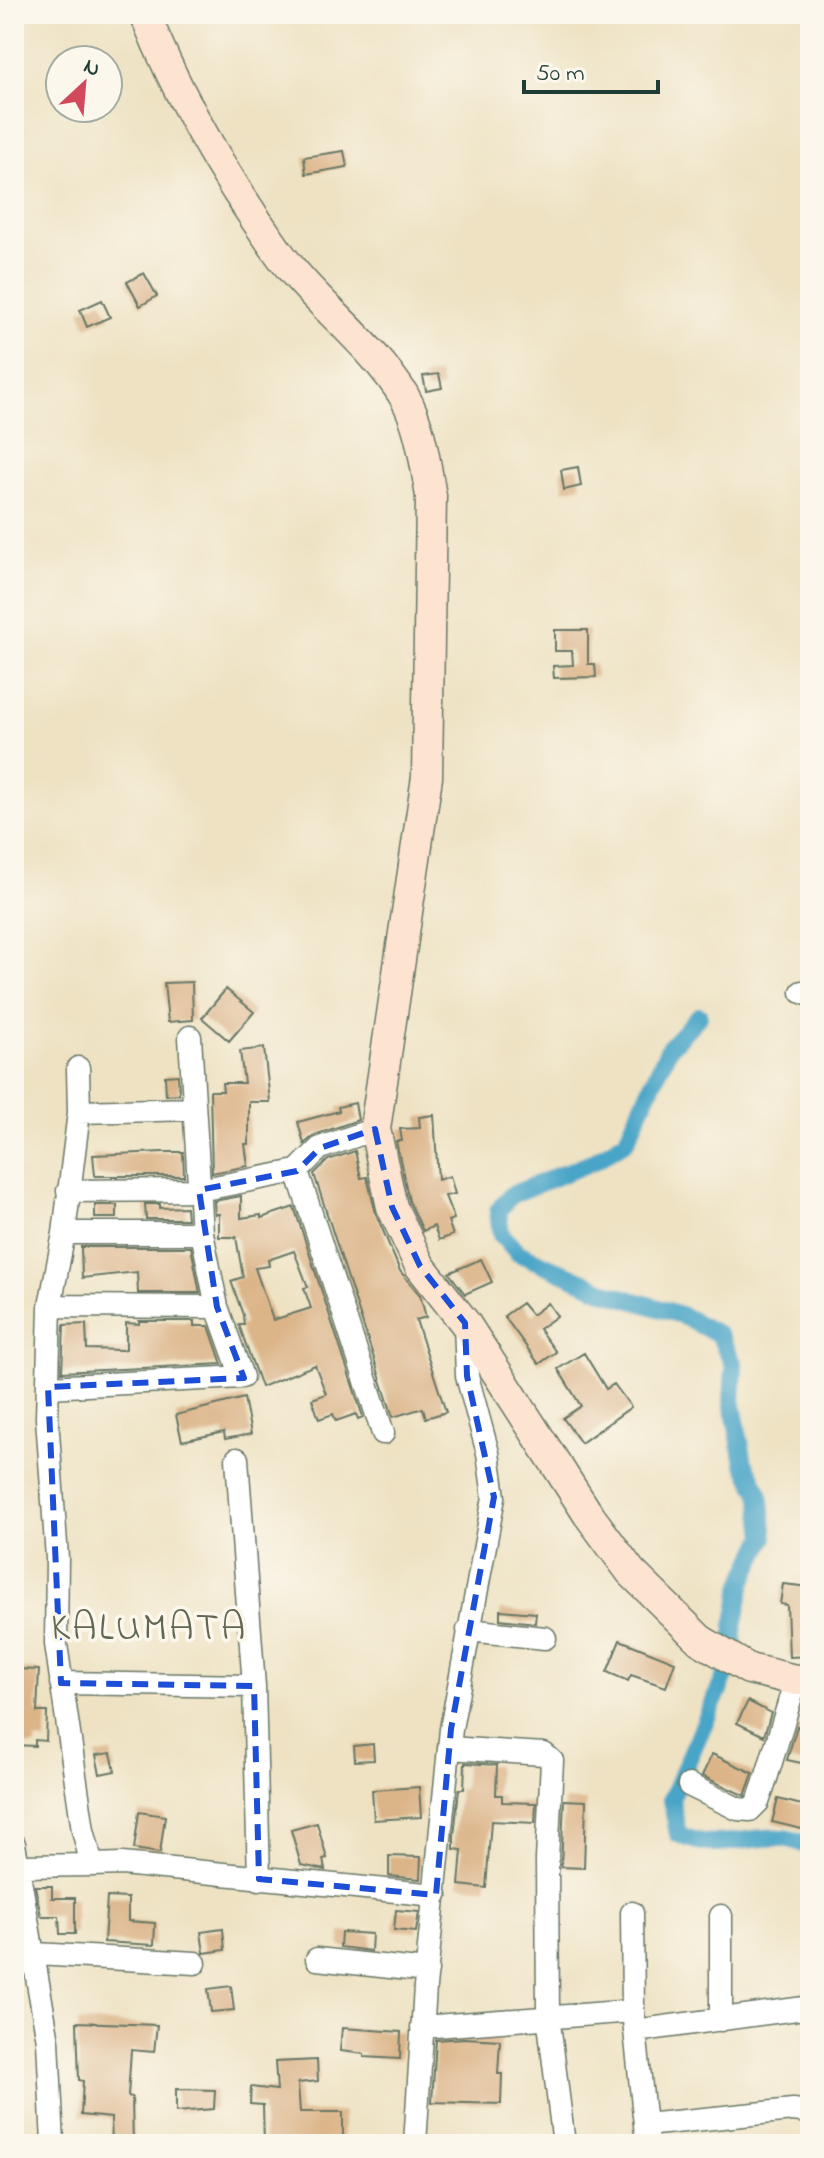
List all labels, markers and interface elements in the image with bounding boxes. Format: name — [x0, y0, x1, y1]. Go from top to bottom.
north arrow — [44, 44, 124, 124]
scale bar — [524, 44, 658, 94]
text: N — [78, 51, 105, 86]
text: 50 m — [536, 57, 585, 92]
district label: KALUMATA — [51, 1600, 247, 1659]

